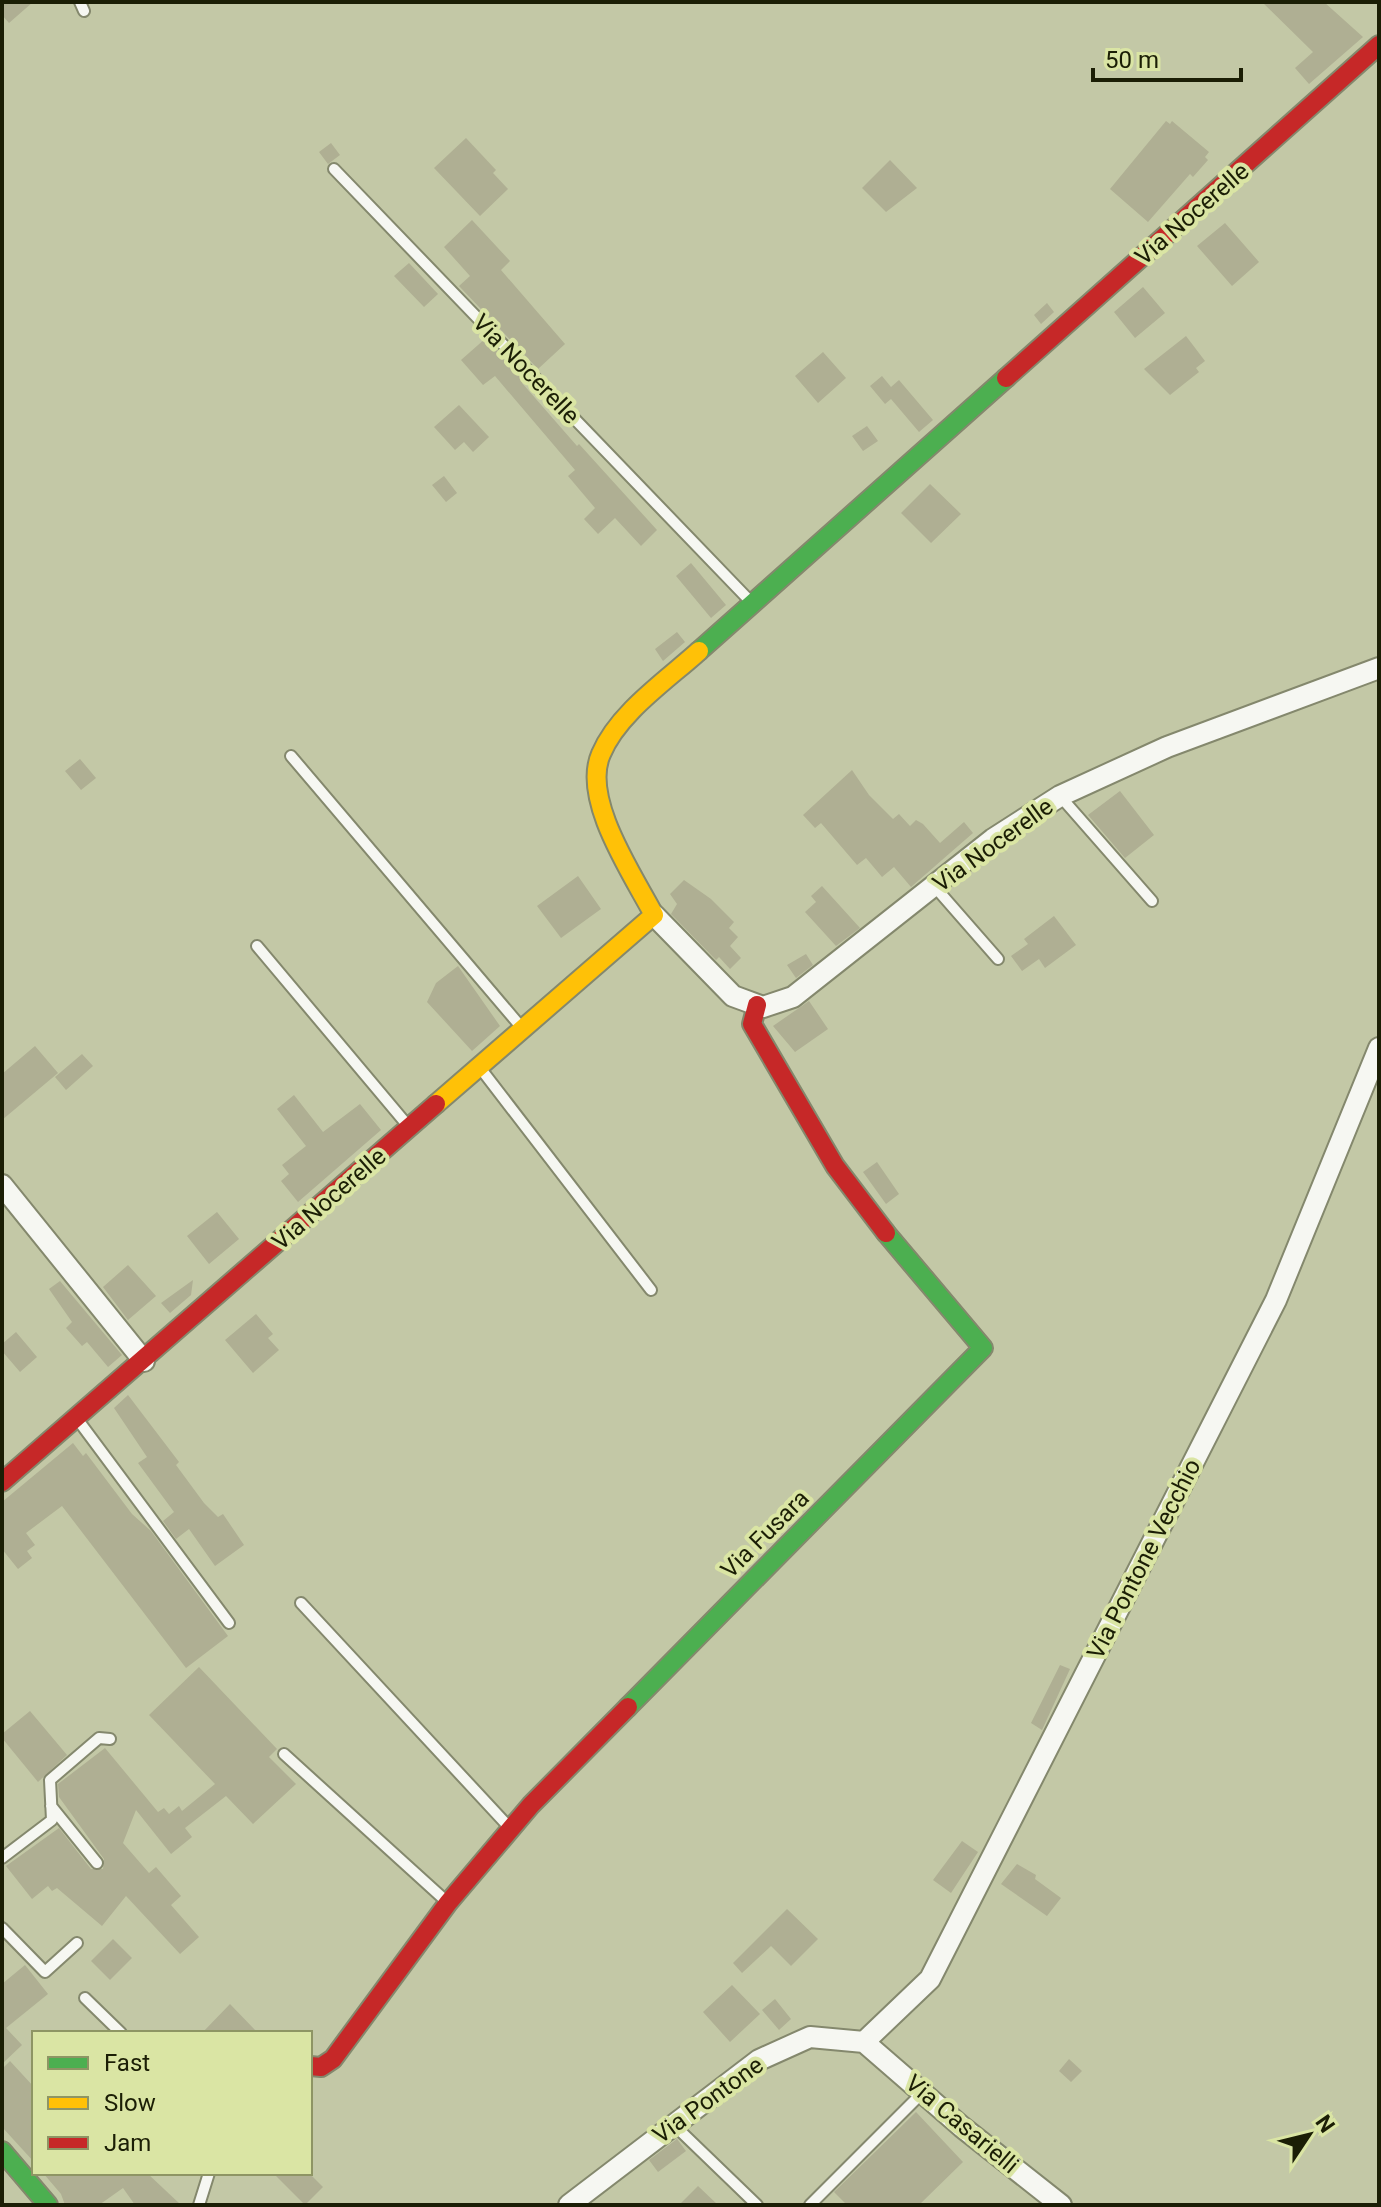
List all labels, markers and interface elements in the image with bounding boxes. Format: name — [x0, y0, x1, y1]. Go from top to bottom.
scale bar — [1093, 32, 1241, 82]
text: 50 m — [1105, 46, 1159, 74]
street label: Via Nocerelle — [1130, 157, 1254, 271]
street label: Via Nocerelle — [467, 308, 585, 430]
street label: Via Nocerelle — [928, 792, 1058, 898]
street label: Via Nocerelle — [267, 1142, 391, 1256]
street label: Via Pontone Vecchio — [1081, 1454, 1207, 1664]
street label: Via Fusara — [715, 1484, 815, 1584]
legend — [32, 2031, 312, 2175]
text: Fast — [104, 2049, 150, 2077]
street label: Via Pontone — [647, 2051, 769, 2149]
street label: Via Casarielli — [900, 2069, 1024, 2179]
text: Slow — [104, 2089, 156, 2117]
north arrow — [1269, 2095, 1349, 2175]
text: N — [1310, 2110, 1340, 2137]
text: Jam — [104, 2129, 151, 2157]

